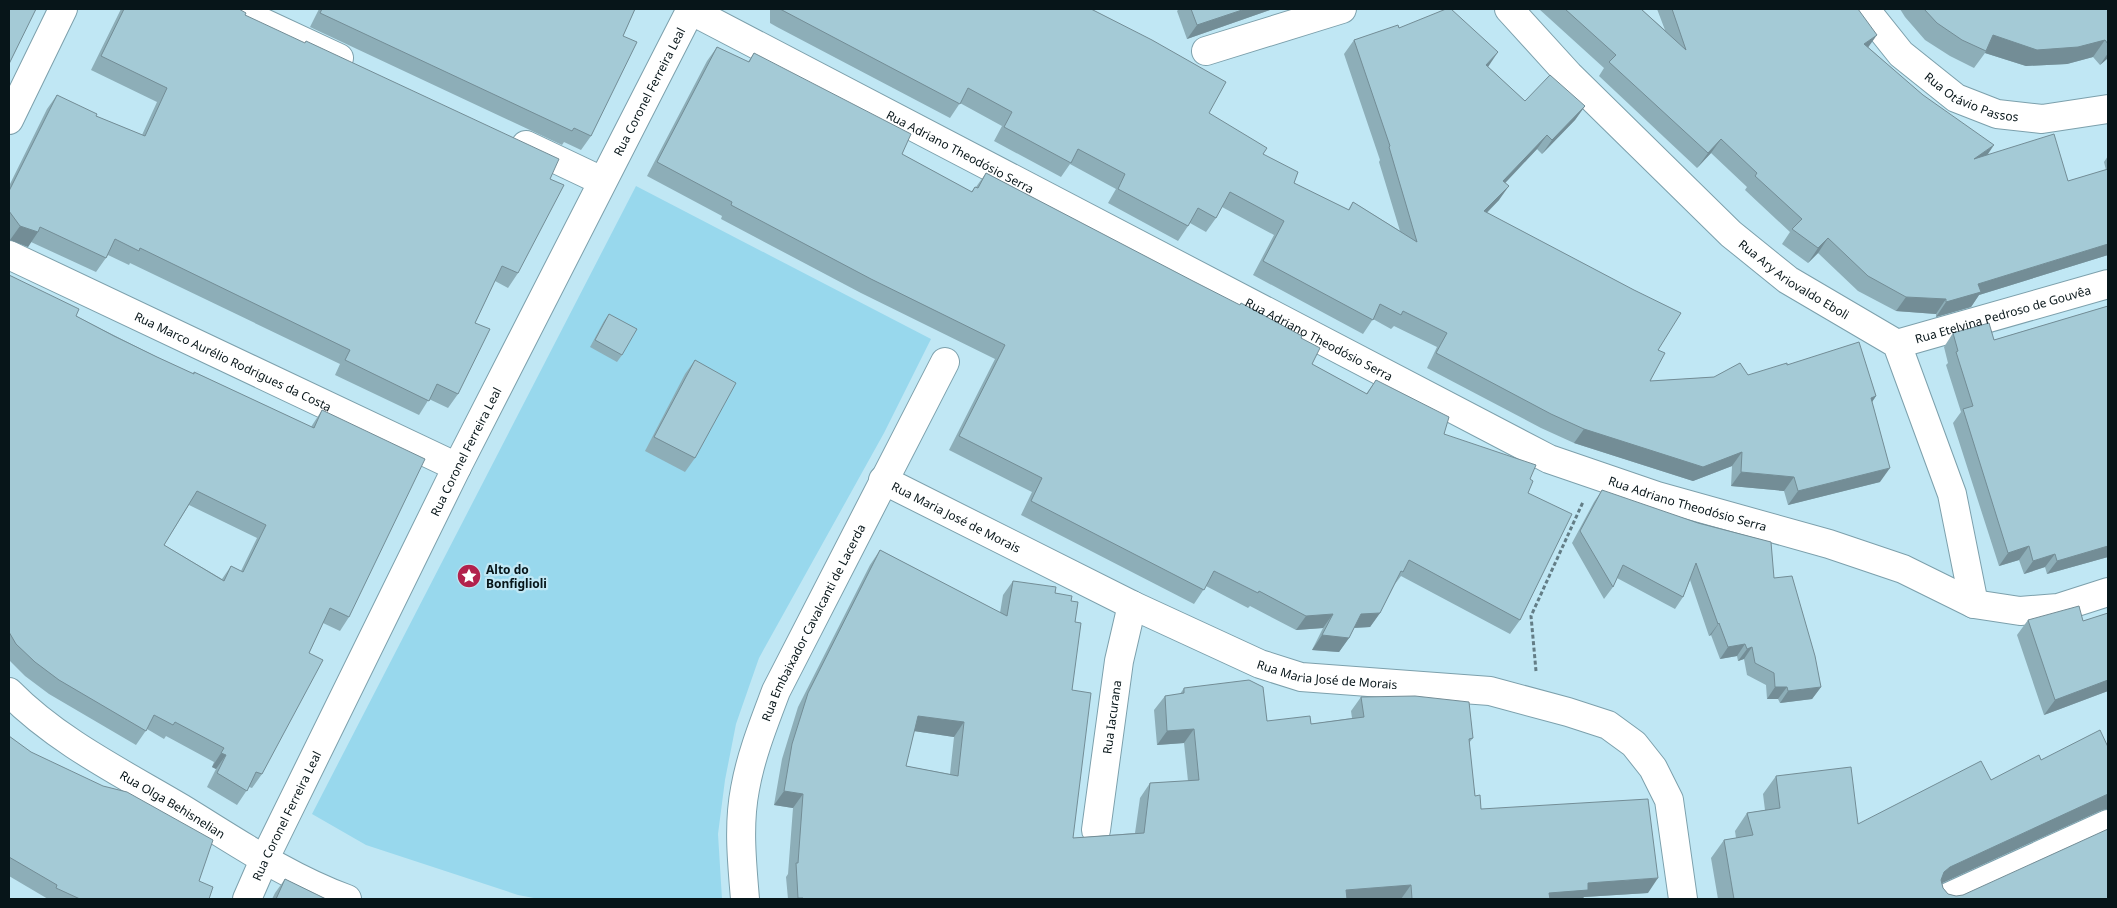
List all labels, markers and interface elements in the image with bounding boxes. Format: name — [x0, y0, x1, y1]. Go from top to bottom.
street label: Rua Coronel Ferreira Leal — [609, 24, 689, 159]
street label: Rua Otávio Passos — [1921, 68, 2020, 125]
street label: Rua Adriano Theodósio Serra — [884, 106, 1037, 197]
street label: Rua Ary Ariovaldo Eboli — [1735, 235, 1853, 323]
street label: Rua Etelvina Pedroso de Gouvêa — [1913, 281, 2093, 347]
street label: Rua Adriano Theodósio Serra — [1242, 293, 1396, 384]
street label: Rua Marco Aurélio Rodrigues da Costa — [132, 307, 334, 415]
street label: Rua Coronel Ferreira Leal — [426, 384, 505, 519]
street label: Rua Adriano Theodósio Serra — [1606, 472, 1769, 535]
street label: Rua Maria José de Morais — [889, 477, 1024, 556]
street label: Rua Embaixador Cavalcanti de Lacerda — [757, 521, 869, 723]
place label: Alto do Bonfiglioli — [486, 561, 547, 592]
place icon: Alto do Bonfiglioli — [456, 563, 482, 589]
street label: Rua Maria José de Morais — [1255, 655, 1398, 693]
street label: Rua Iacurana — [1098, 679, 1125, 755]
street label: Rua Coronel Ferreira Leal — [248, 748, 325, 883]
street label: Rua Olga Behisnelian — [117, 766, 229, 842]

